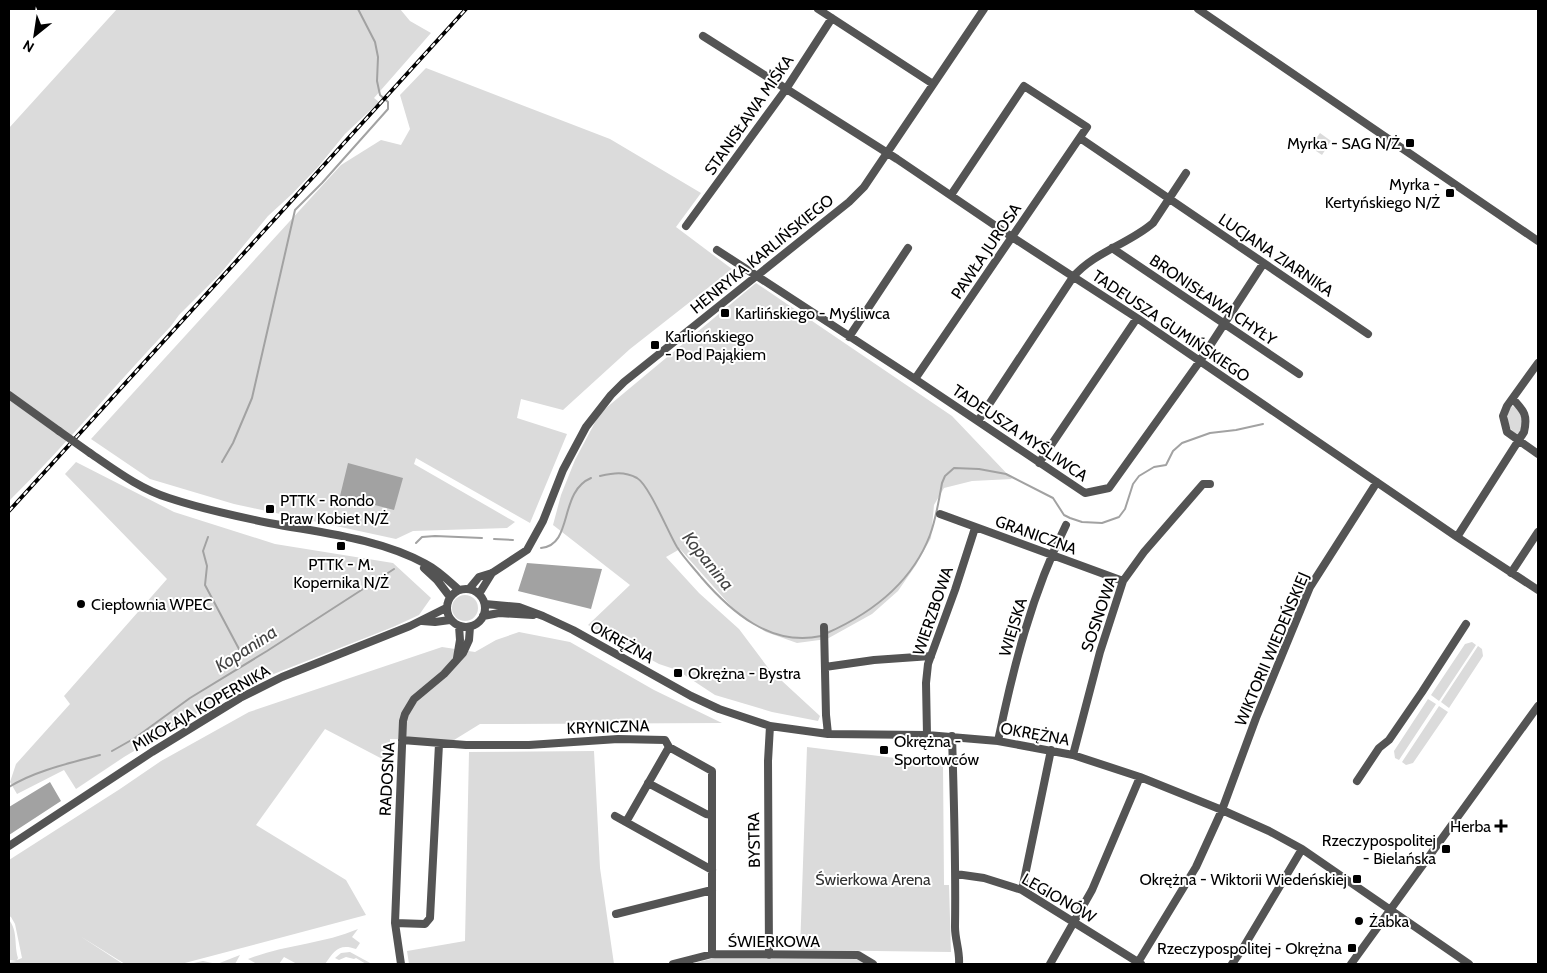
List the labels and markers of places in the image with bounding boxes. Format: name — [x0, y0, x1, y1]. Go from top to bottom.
place label: Myrka - SAG N/Ż — [1287, 134, 1400, 153]
marker: Myrka - SAG N/Ż — [1404, 137, 1416, 149]
place label: Myrka - Kertyńskiego N/Ż — [1325, 175, 1440, 212]
marker: Myrka - Kertyńskiego N/Ż — [1444, 187, 1456, 199]
place label: Karlińskiego - Myśliwca — [735, 304, 890, 323]
marker: Karlińskiego - Myśliwca — [719, 307, 731, 319]
place label: Karliońskiego - Pod Pająkiem — [665, 327, 766, 364]
marker: Karliońskiego - Pod Pająkiem — [649, 339, 661, 351]
place label: PTTK - Rondo Praw Kobiet N/Ż — [280, 491, 389, 528]
marker: PTTK - Rondo Praw Kobiet N/Ż — [264, 503, 276, 515]
marker: PTTK - M. Kopernika N/Ż — [335, 540, 347, 552]
place label: PTTK - M. Kopernika N/Ż — [293, 555, 389, 592]
place label: Ciepłownia WPEC — [91, 595, 213, 614]
marker: Ciepłownia WPEC — [75, 598, 87, 610]
place label: Okrężna - Bystra — [688, 664, 801, 683]
marker: Okrężna - Bystra — [672, 667, 684, 679]
place label: Okrężna - Sportowców — [894, 732, 979, 769]
marker: Okrężna - Sportowców — [878, 744, 890, 756]
place label: Herba — [1450, 817, 1491, 836]
marker: Herba — [1495, 820, 1507, 832]
place label: Rzeczypospolitej - Bielańska — [1322, 831, 1436, 868]
marker: Rzeczypospolitej - Bielańska — [1440, 843, 1452, 855]
place label: Okrężna - Wiktorii Wiedeńskiej — [1140, 870, 1347, 889]
marker: Okrężna - Wiktorii Wiedeńskiej — [1351, 873, 1363, 885]
place label: Żabka — [1369, 912, 1409, 931]
marker: Żabka — [1353, 915, 1365, 927]
place label: Rzeczypospolitej - Okrężna — [1157, 939, 1342, 958]
marker: Rzeczypospolitej - Okrężna — [1346, 942, 1358, 954]

